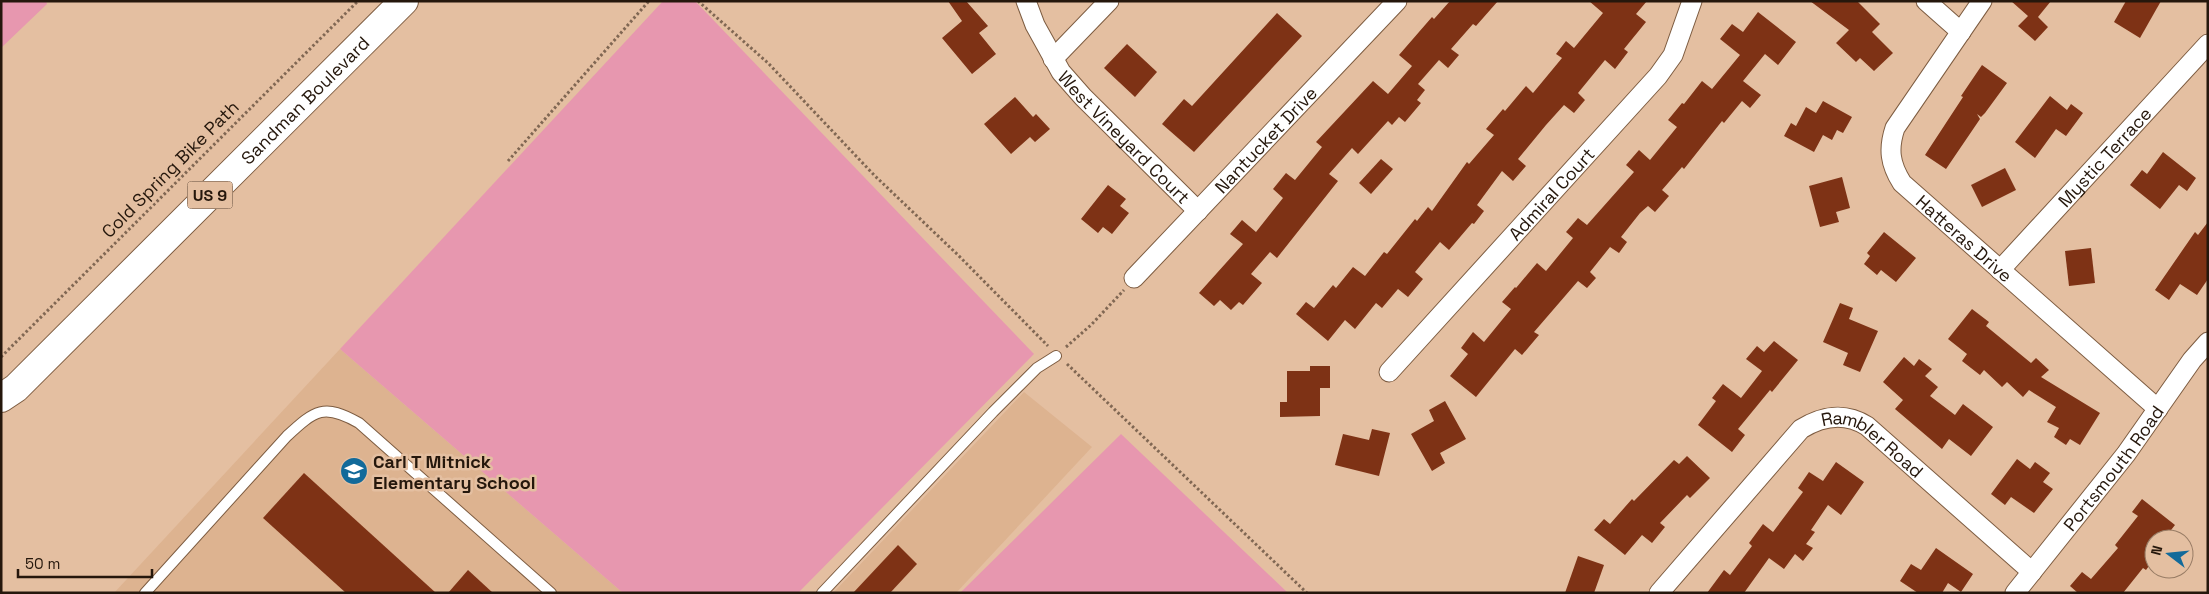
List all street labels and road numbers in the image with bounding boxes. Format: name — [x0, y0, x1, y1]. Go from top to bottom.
street label: Sandman Boulevard — [236, 31, 374, 169]
street label: West Vineyard Court — [1053, 66, 1195, 208]
street label: Nantucket Drive — [1209, 81, 1322, 198]
street label: Cold Spring Bike Path — [97, 96, 243, 242]
street label: Mystic Terrace — [2053, 102, 2156, 211]
street label: Admiral Court — [1503, 142, 1599, 245]
road number: US 9 — [188, 182, 232, 208]
street label: Hatteras Drive — [1912, 190, 2017, 287]
street label: Portsmouth Road — [2058, 401, 2168, 535]
street label: Rambler Road — [1819, 406, 1928, 482]

